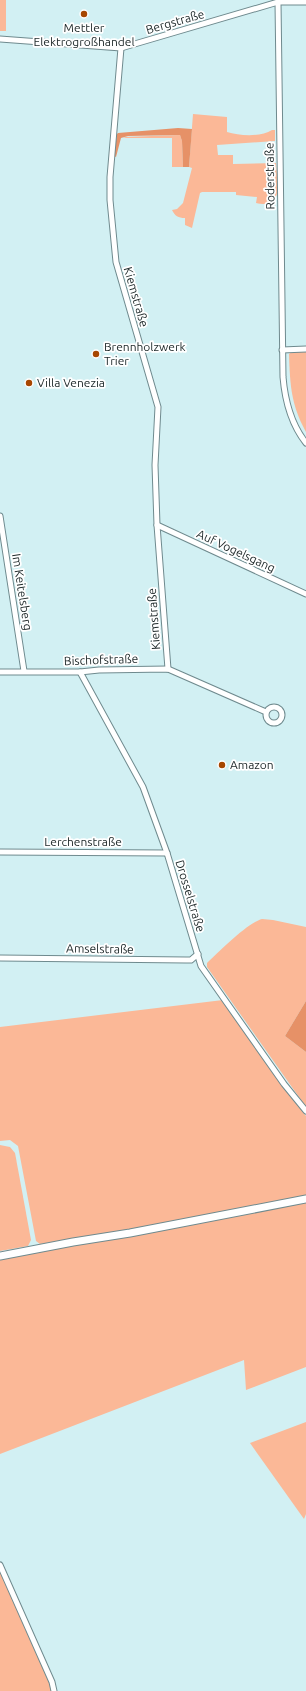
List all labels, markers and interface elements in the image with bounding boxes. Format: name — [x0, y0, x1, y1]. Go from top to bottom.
street label: Bergstraße — [144, 7, 206, 36]
marker: Mettler Elektrogroßhandel — [79, 9, 89, 19]
place label: Mettler Elektrogroßhandel — [33, 21, 135, 48]
street label: Roderstraße — [262, 142, 277, 210]
street label: Kiemstraße — [122, 265, 151, 328]
place label: Brennholzwerk Trier — [104, 340, 186, 367]
marker: Brennholzwerk Trier — [91, 349, 101, 359]
place label: Villa Venezia — [37, 376, 105, 389]
marker: Villa Venezia — [24, 378, 34, 388]
street label: Auf Vogelsgang — [195, 527, 277, 574]
street label: Im Keitelsberg — [10, 553, 35, 631]
street label: Kiemstraße — [145, 588, 162, 650]
street label: Bischofstraße — [64, 652, 138, 667]
place label: Amazon — [230, 758, 274, 771]
marker: Amazon — [217, 760, 227, 770]
street label: Lerchenstraße — [44, 835, 122, 848]
street label: Drosselstraße — [173, 858, 208, 933]
street label: Amselstraße — [66, 941, 134, 956]

